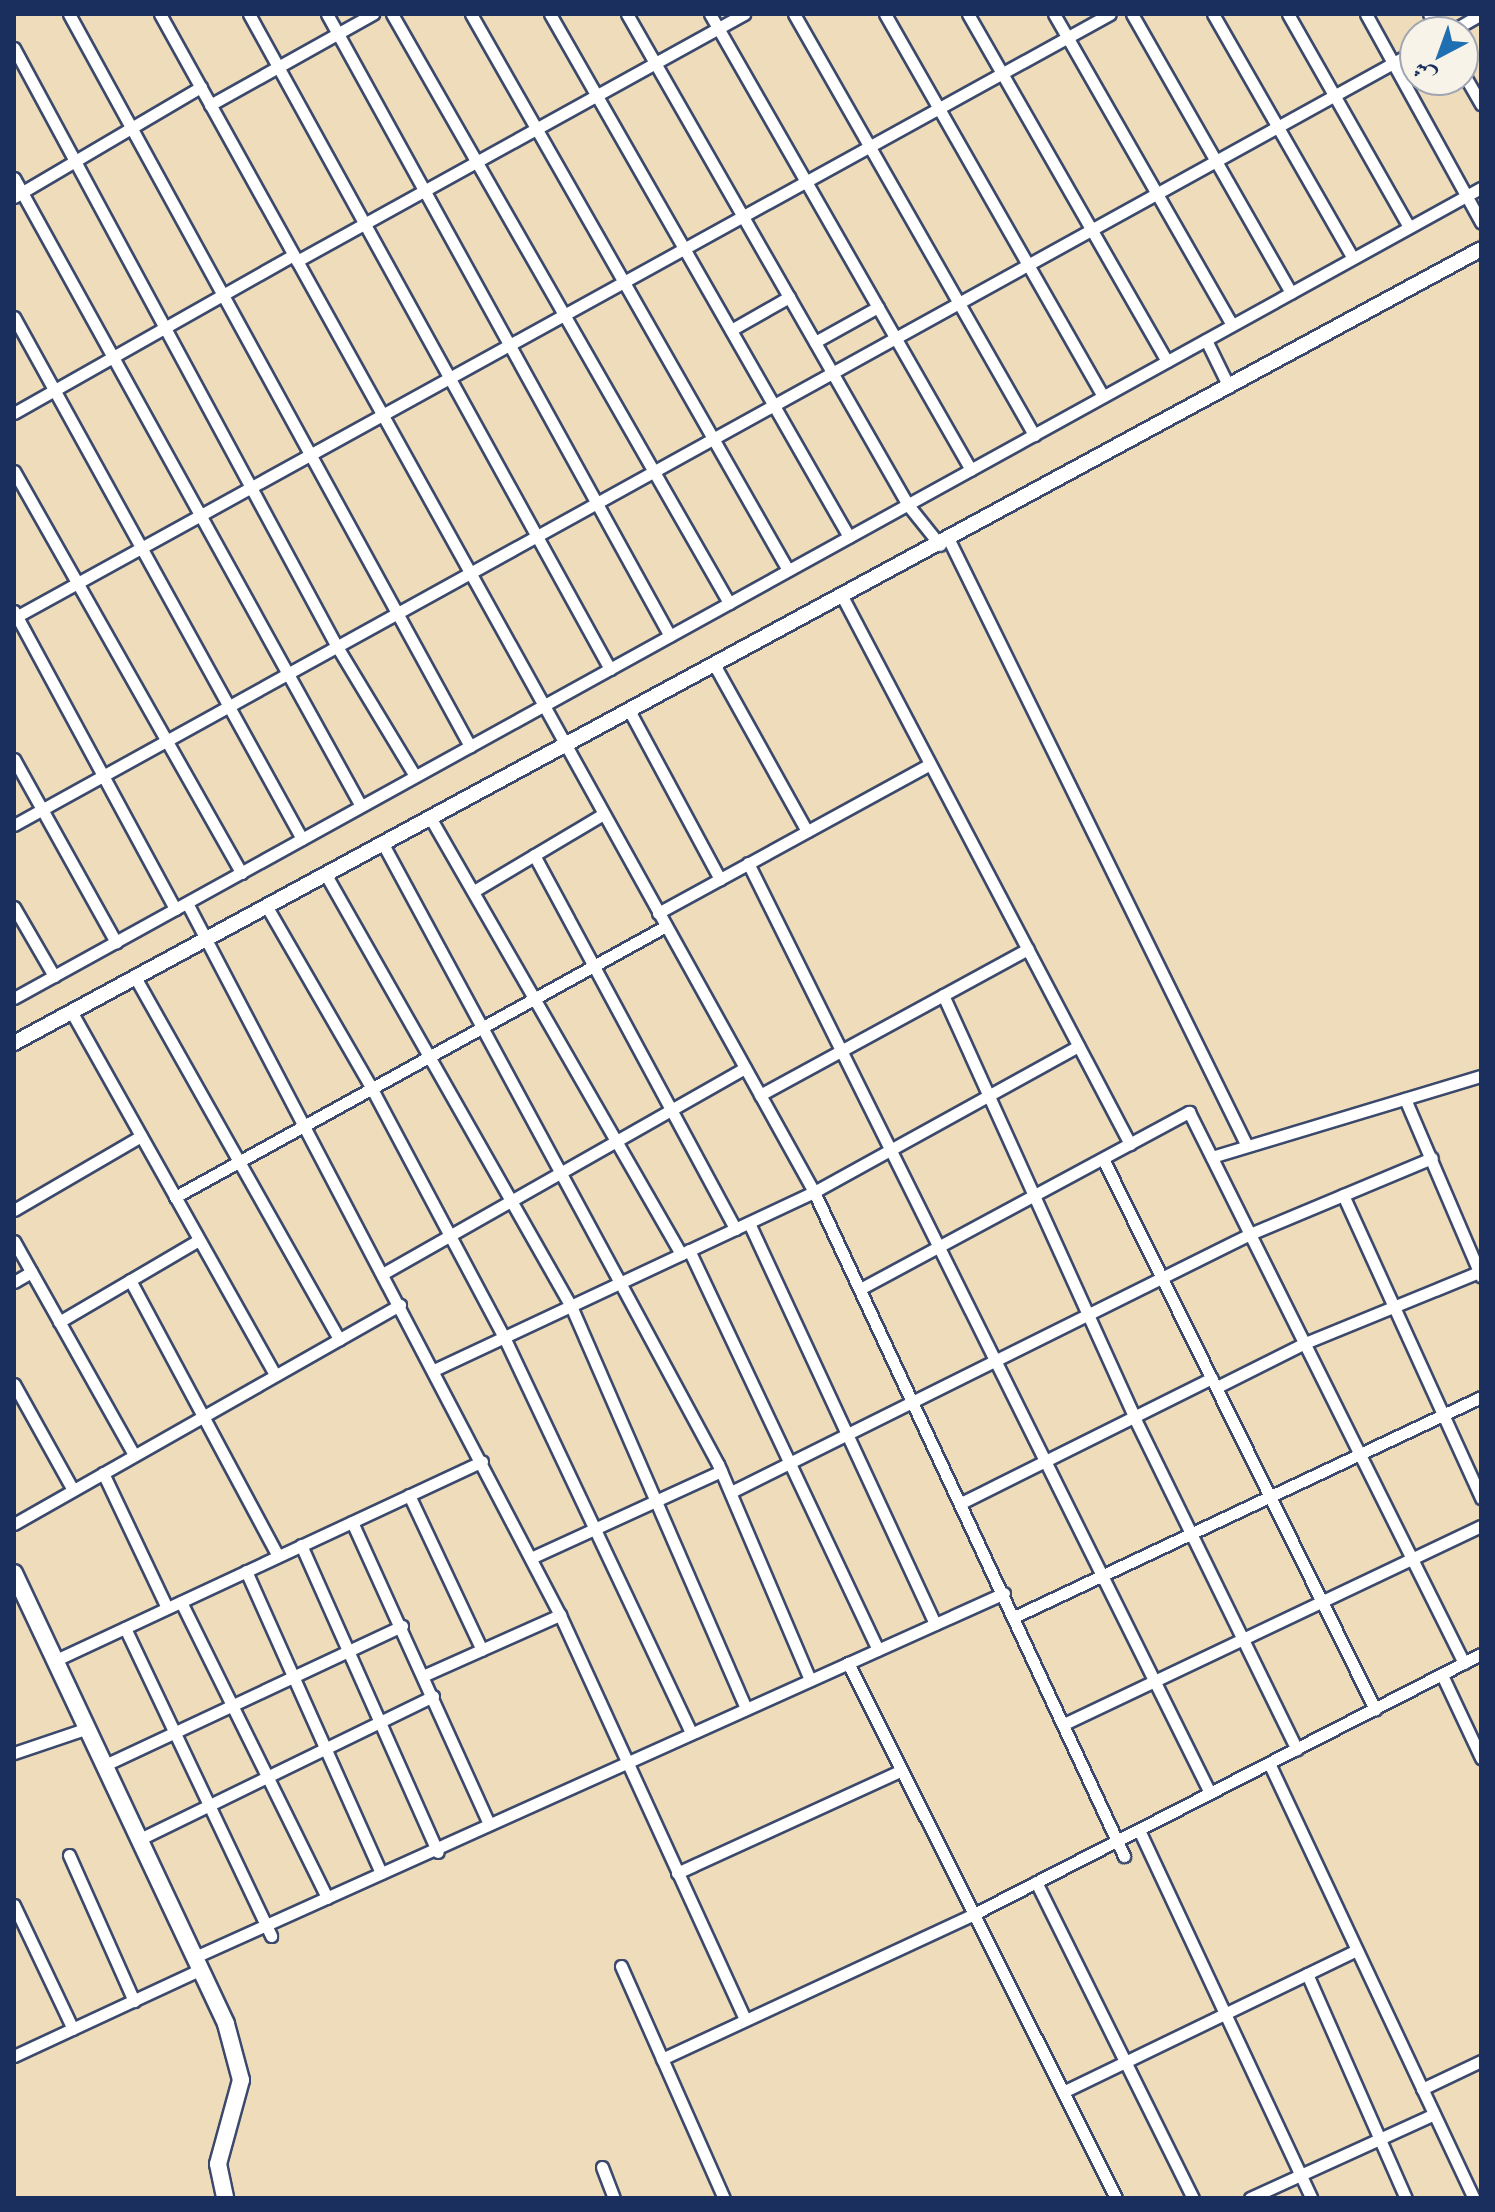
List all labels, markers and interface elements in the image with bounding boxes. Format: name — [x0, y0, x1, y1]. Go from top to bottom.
north arrow — [1399, 16, 1479, 96]
text: ش — [1407, 55, 1442, 90]

